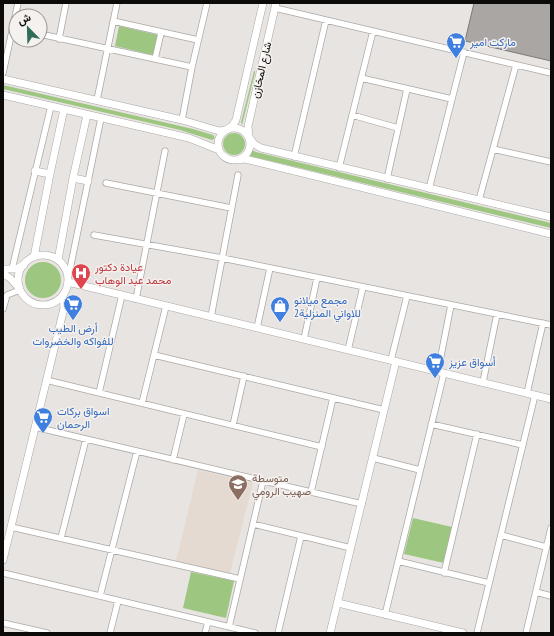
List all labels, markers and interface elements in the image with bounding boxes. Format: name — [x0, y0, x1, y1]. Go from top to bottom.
north arrow — [8, 8, 48, 48]
text: ش — [15, 10, 33, 28]
supermarket icon: ماركت امير — [445, 31, 467, 59]
place label: ماركت امير — [469, 35, 516, 49]
street label: شارع المخازن — [248, 40, 275, 100]
place label: عيادة دكتور محمد عبد الوهاب — [94, 260, 171, 287]
hospital icon: عيادة دكتور محمد عبد الوهاب — [70, 262, 92, 290]
supermarket icon: أرض الطيب للفواكه والخضروات — [62, 293, 84, 321]
place label: مجمع ميلانو للاواني المنزلية2 — [294, 293, 361, 323]
shop icon: مجمع ميلانو للاواني المنزلية2 — [269, 295, 291, 323]
place label: أرض الطيب للفواكه والخضروات — [32, 321, 114, 348]
supermarket icon: أسواق عزيز — [424, 351, 446, 379]
place label: أسواق عزيز — [448, 355, 496, 369]
place label: اسواق بركات الرحمان — [57, 404, 109, 431]
supermarket icon: اسواق بركات الرحمان — [32, 406, 54, 434]
place label: متوسطة صهيب الرومي — [252, 471, 311, 501]
school or university icon: متوسطة صهيب الرومي — [227, 473, 249, 501]

